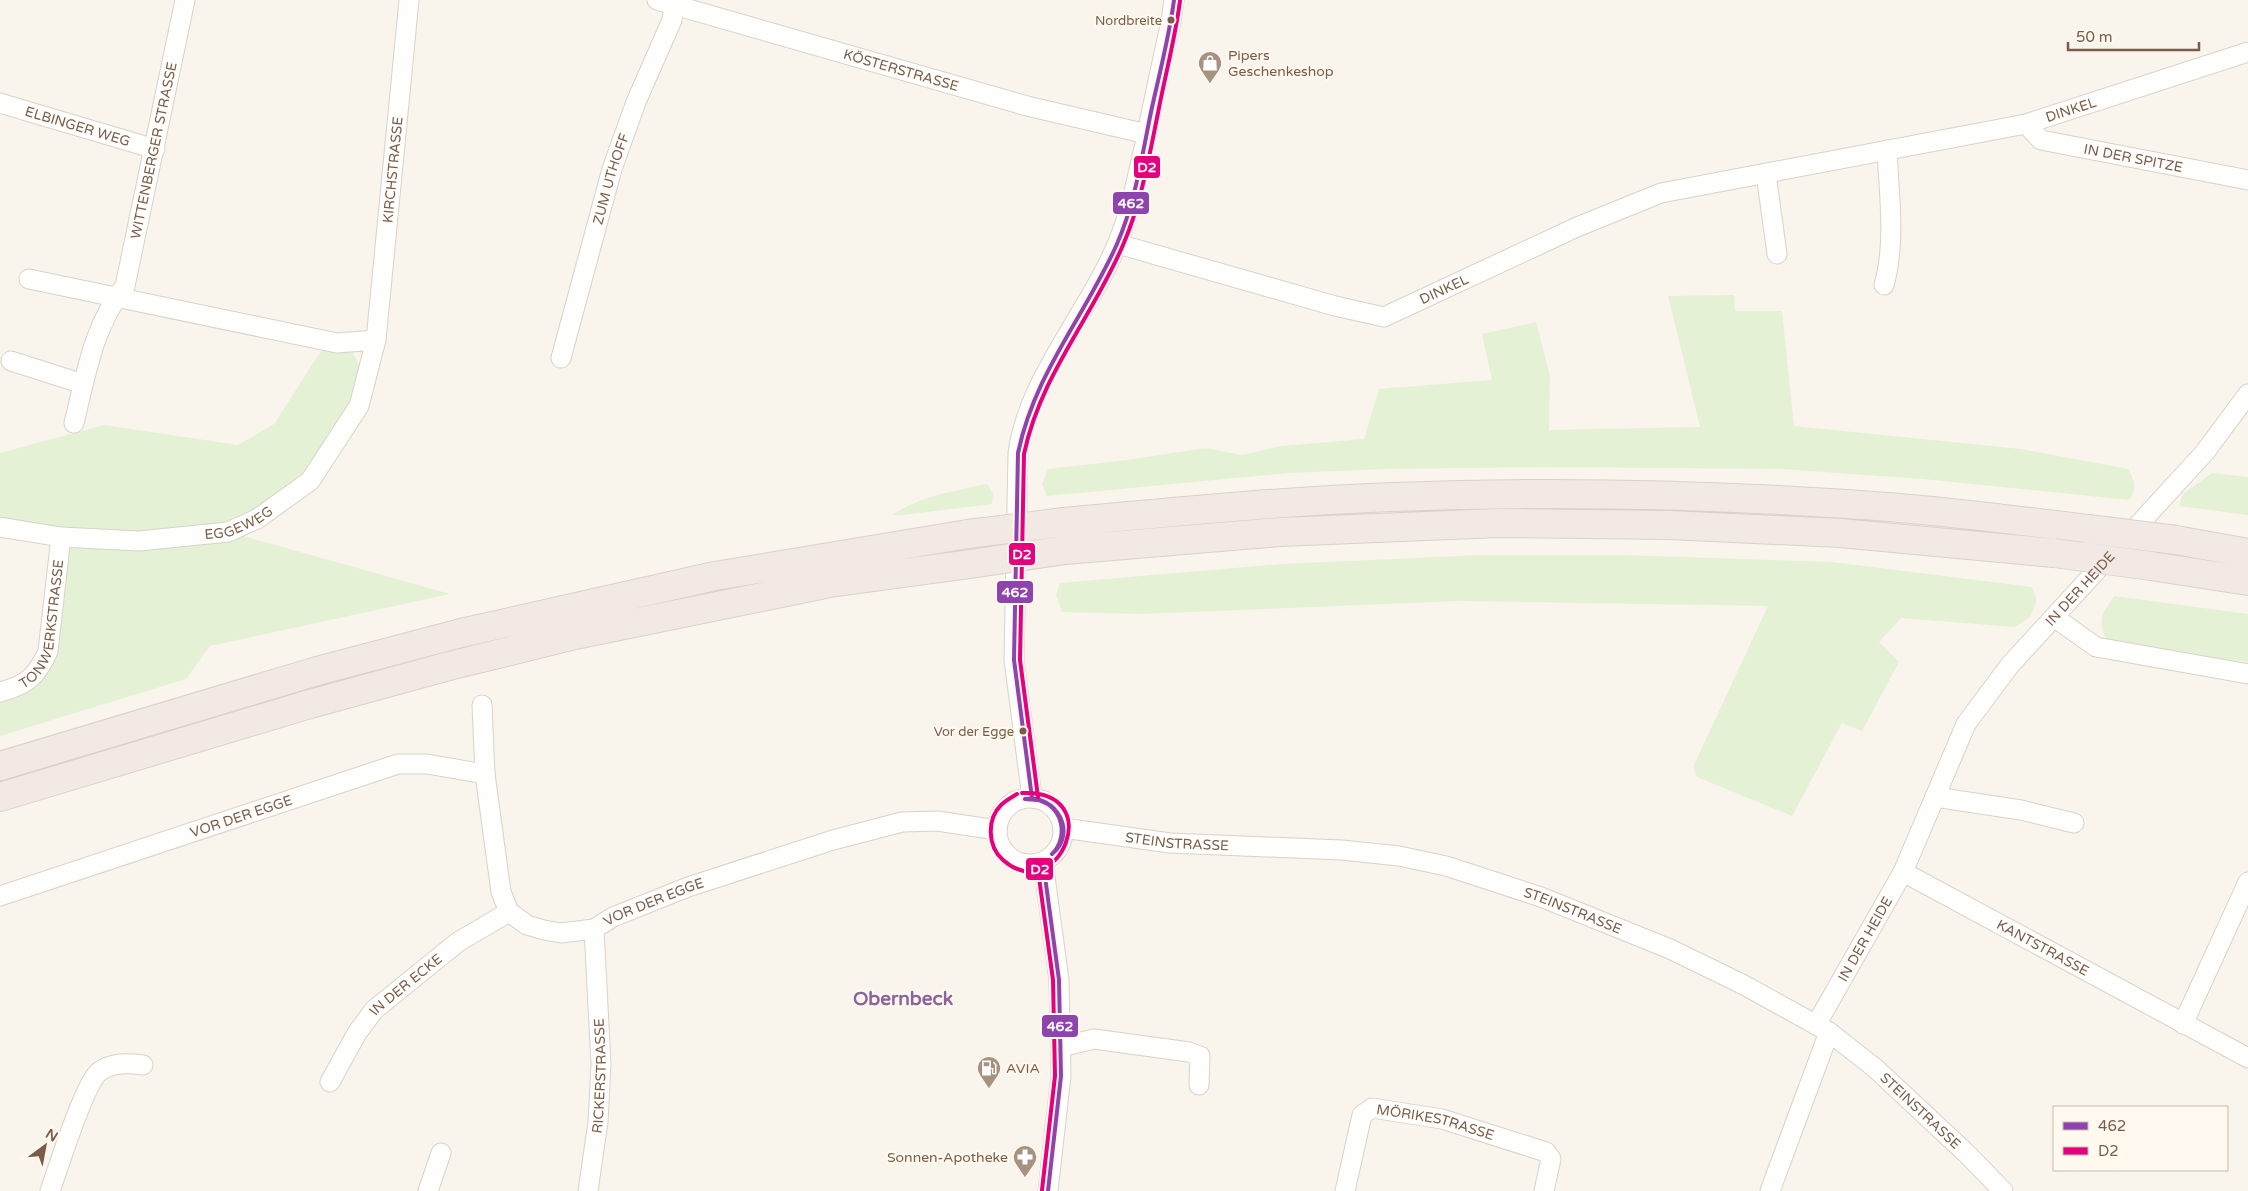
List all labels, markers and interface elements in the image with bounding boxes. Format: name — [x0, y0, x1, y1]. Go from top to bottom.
place label: Nordbreite — [1095, 13, 1162, 29]
marker: Nordbreite — [1166, 15, 1176, 25]
scale bar — [2068, 20, 2199, 52]
text: 50 m — [2076, 28, 2113, 46]
street label: KÖSTERSTRASSE — [841, 46, 961, 95]
place label: Pipers Geschenkeshop — [1228, 47, 1334, 80]
shop icon: Pipers Geschenkeshop — [1197, 50, 1223, 84]
street label: WITTENBERGER STRASSE — [127, 60, 181, 241]
street label: DINKEL — [2043, 94, 2098, 126]
street label: ELBINGER WEG — [23, 103, 132, 150]
street label: KIRCHSTRASSE — [379, 116, 407, 224]
street label: ZUM UTHOFF — [589, 130, 633, 227]
street label: IN DER SPITZE — [2082, 140, 2184, 176]
line badge: D2 — [1133, 155, 1161, 179]
text: D2 — [1137, 159, 1157, 176]
line badge: 462 — [1112, 191, 1150, 215]
text: 462 — [1118, 195, 1144, 212]
street label: DINKEL — [1417, 271, 1471, 308]
street label: EGGEWEG — [204, 503, 276, 543]
line badge: D2 — [1008, 542, 1036, 566]
text: D2 — [1012, 546, 1032, 563]
street label: IN DER HEIDE — [2042, 548, 2119, 630]
street label: TONWERKSTRASSE — [16, 559, 67, 692]
line badge: 462 — [996, 580, 1034, 604]
text: 462 — [1002, 584, 1028, 601]
place label: Vor der Egge — [934, 724, 1014, 740]
marker: Vor der Egge — [1018, 726, 1028, 736]
street label: VOR DER EGGE — [188, 792, 295, 841]
street label: STEINSTRASSE — [1124, 829, 1229, 854]
line badge: D2 — [1025, 857, 1054, 881]
text: D2 — [1030, 861, 1050, 878]
street label: VOR DER EGGE — [600, 874, 706, 930]
street label: STEINSTRASSE — [1522, 884, 1624, 938]
street label: IN DER HEIDE — [1835, 894, 1896, 985]
street label: KANTSTRASSE — [1994, 916, 2092, 980]
street label: IN DER ECKE — [365, 950, 446, 1019]
district label: Obernbeck — [853, 988, 954, 1010]
line badge: 462 — [1041, 1014, 1079, 1038]
street label: RICKERSTRASSE — [588, 1018, 610, 1135]
text: 462 — [1047, 1018, 1073, 1035]
fuel station icon: AVIA — [976, 1055, 1002, 1089]
place label: AVIA — [1006, 1060, 1040, 1077]
street label: STEINSTRASSE — [1877, 1069, 1964, 1153]
street label: MÖRIKESTRASSE — [1375, 1101, 1496, 1144]
legend — [2053, 1106, 2228, 1171]
text: 462 — [2098, 1117, 2126, 1135]
north arrow — [20, 1121, 70, 1171]
text: N — [42, 1125, 61, 1146]
text: D2 — [2098, 1142, 2119, 1160]
pharmacy icon: Sonnen-Apotheke — [1012, 1144, 1038, 1178]
place label: Sonnen-Apotheke — [887, 1149, 1008, 1166]

